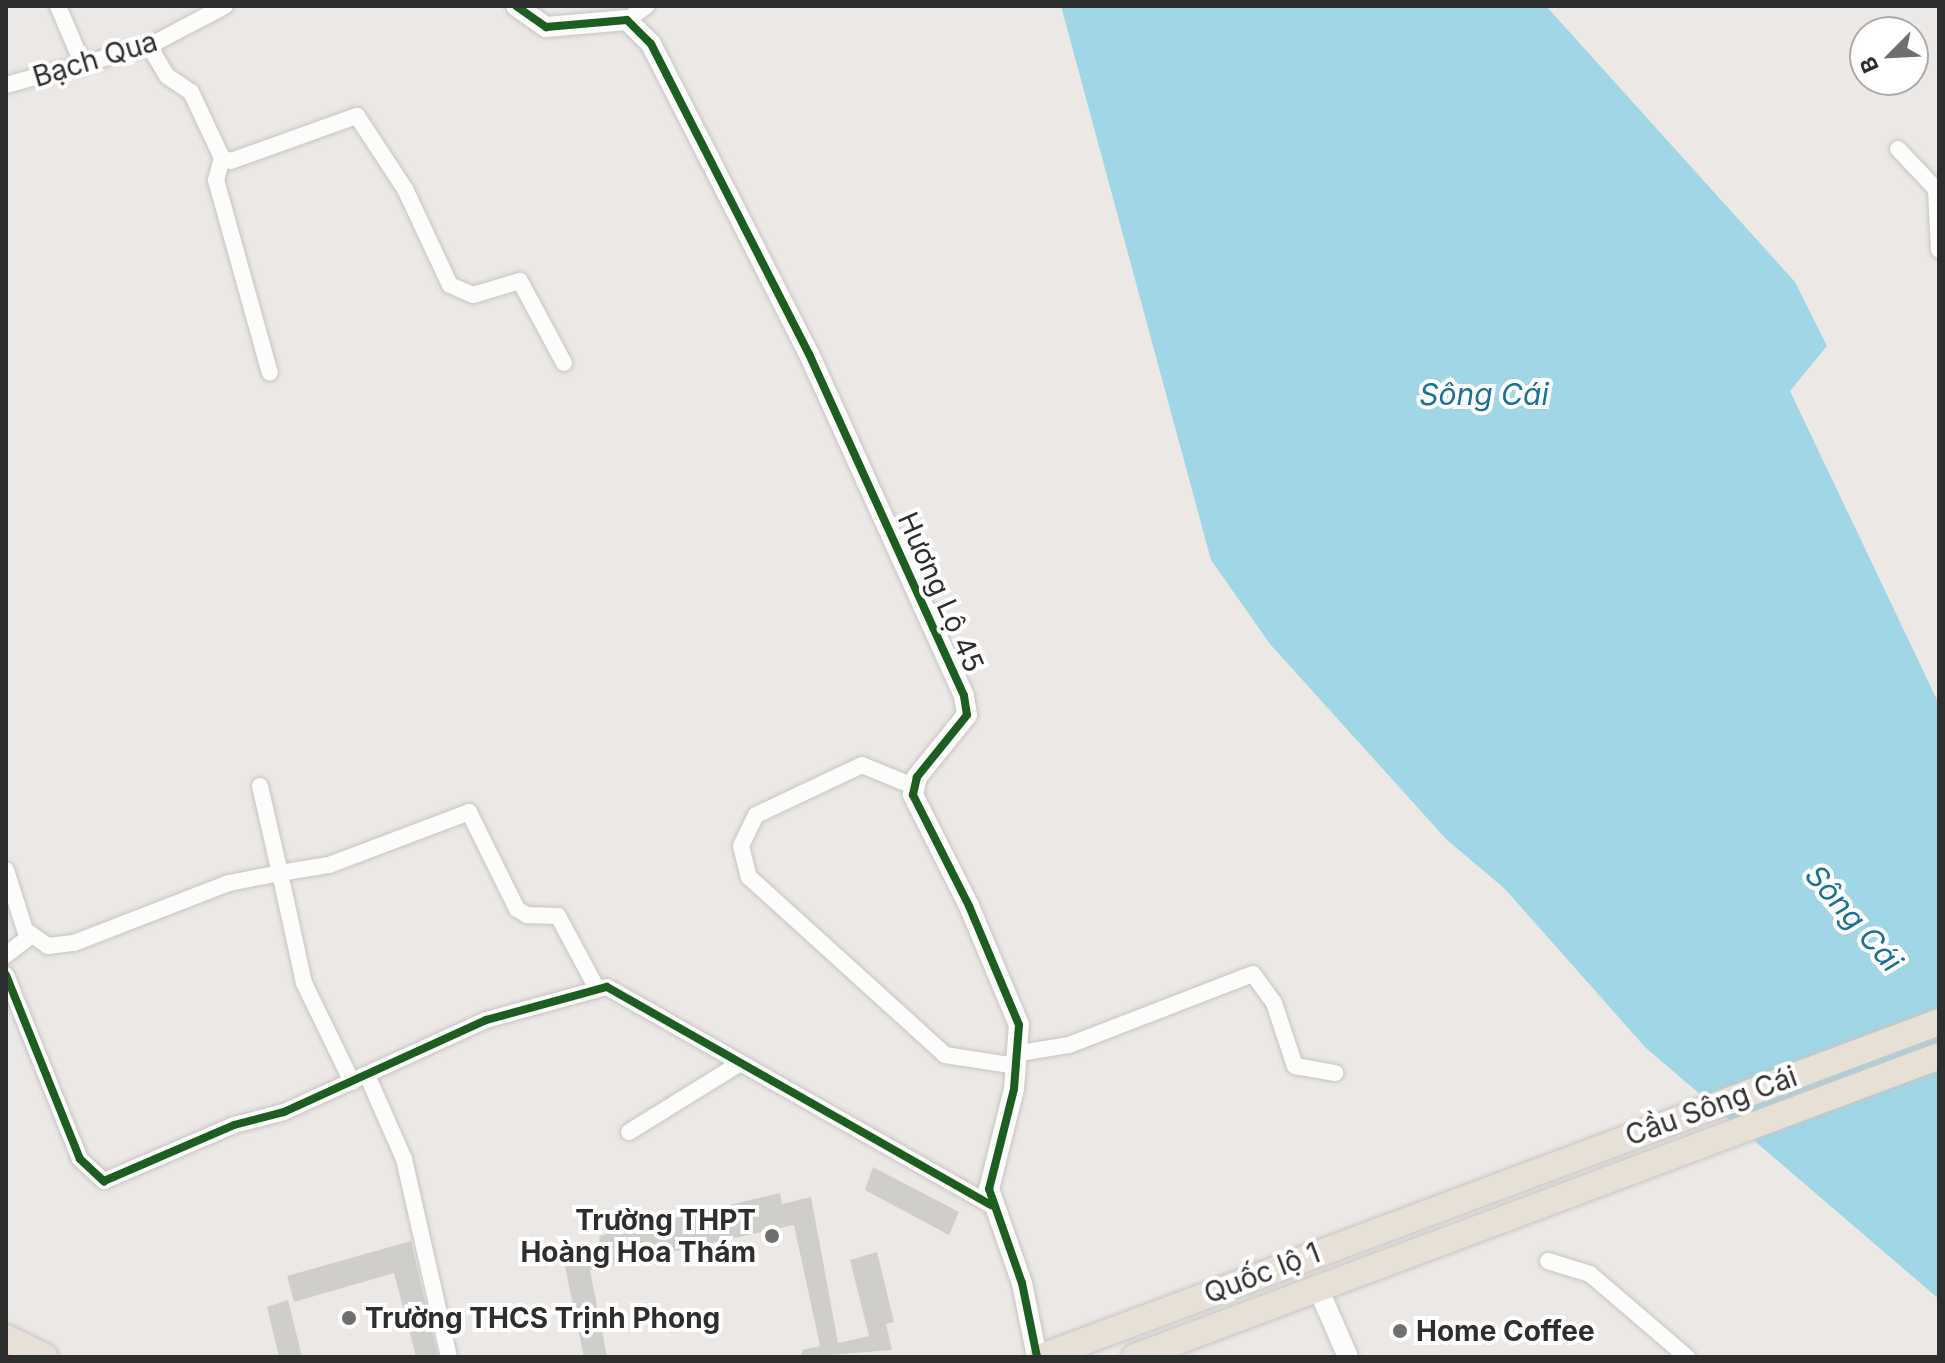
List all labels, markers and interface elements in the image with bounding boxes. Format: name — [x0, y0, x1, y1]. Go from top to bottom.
north arrow — [1849, 16, 1929, 96]
street label: Bạch Qua — [29, 24, 161, 94]
text: B — [1854, 53, 1884, 77]
water label: Sông Cái — [1419, 376, 1549, 412]
street label: Hương Lộ 45 — [891, 507, 991, 677]
water label: Sông Cái — [1798, 857, 1910, 979]
street label: Cầu Sông Cái — [1621, 1059, 1801, 1153]
place label: Trường THPT Hoàng Hoa Thám — [520, 1203, 756, 1269]
marker: Trường THPT Hoàng Hoa Thám — [763, 1227, 781, 1245]
street label: Quốc lộ 1 — [1199, 1236, 1325, 1310]
place label: Trường THCS Trịnh Phong — [365, 1301, 720, 1335]
marker: Trường THCS Trịnh Phong — [340, 1309, 358, 1327]
place label: Home Coffee — [1416, 1314, 1595, 1348]
marker: Home Coffee — [1391, 1322, 1409, 1340]

